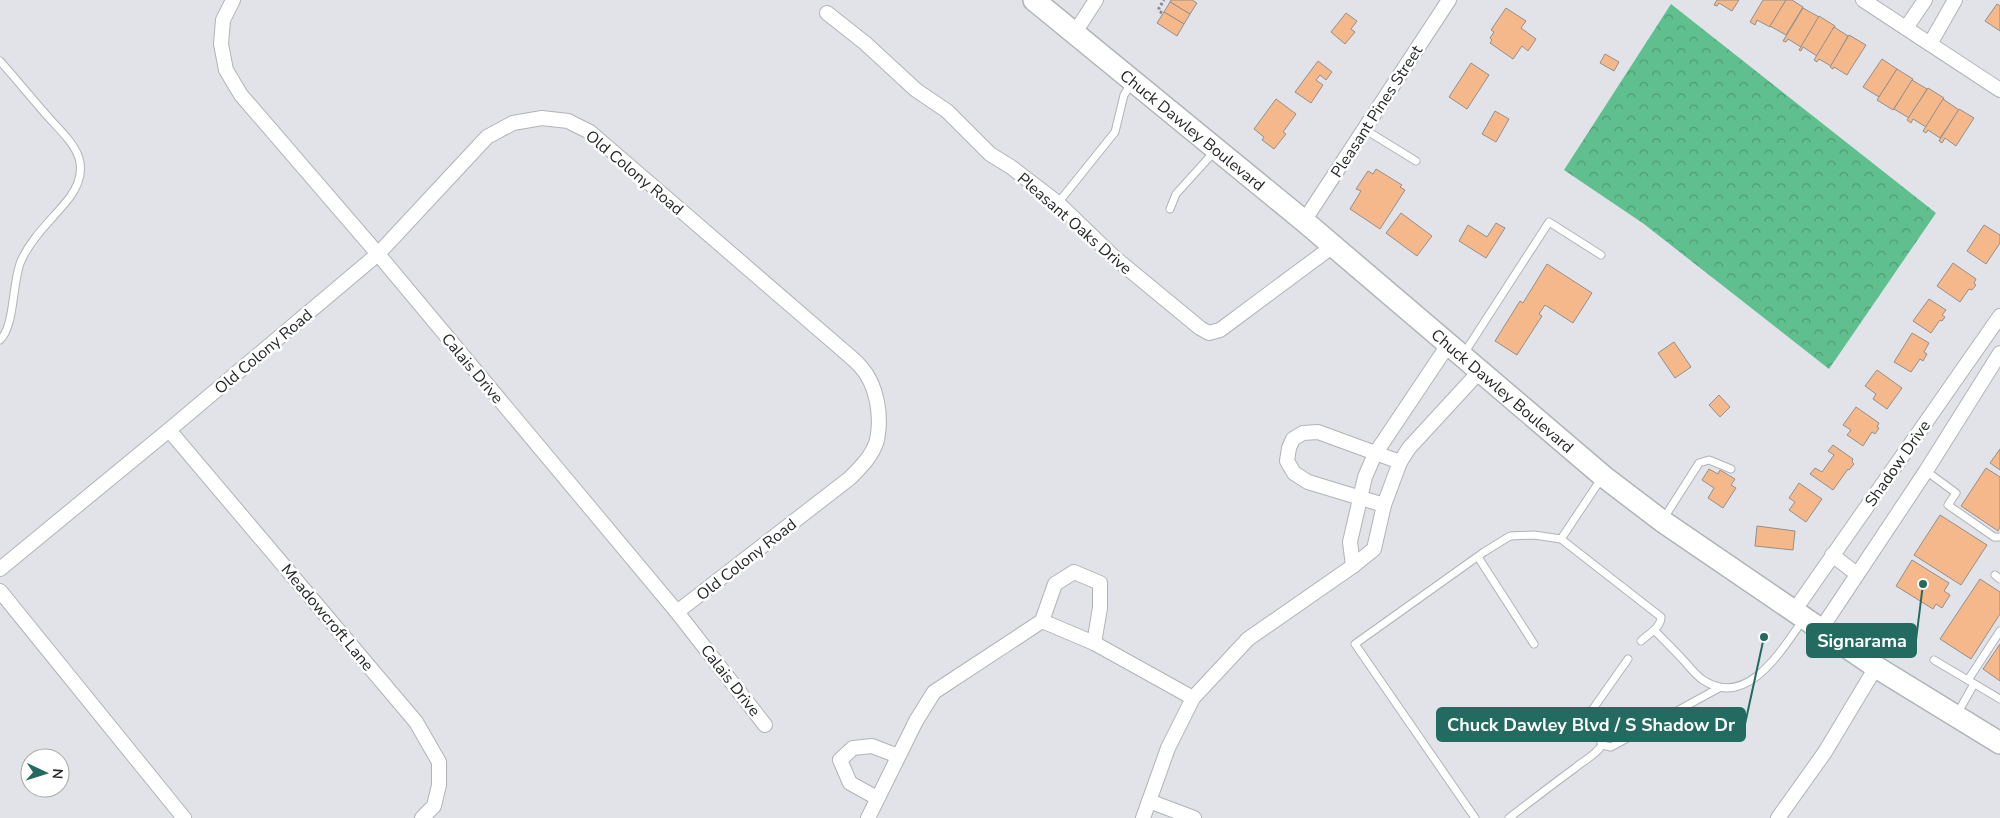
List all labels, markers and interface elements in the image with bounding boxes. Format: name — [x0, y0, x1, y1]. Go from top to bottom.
street label: Pleasant Pines Street — [1326, 41, 1428, 182]
street label: Chuck Dawley Boulevard — [1115, 65, 1269, 196]
street label: Old Colony Road — [581, 125, 688, 220]
street label: Pleasant Oaks Drive — [1012, 168, 1136, 280]
street label: Old Colony Road — [210, 304, 317, 399]
street label: Chuck Dawley Boulevard — [1426, 324, 1578, 458]
street label: Calais Drive — [436, 329, 508, 409]
street label: Shadow Drive — [1860, 416, 1936, 511]
street label: Old Colony Road — [692, 514, 801, 606]
street label: Meadowcroft Lane — [276, 559, 379, 676]
callout: Signarama — [1807, 624, 1916, 657]
text: Signarama — [1817, 629, 1907, 653]
street label: Calais Drive — [695, 640, 765, 721]
callout: Chuck Dawley Blvd / S Shadow Dr — [1437, 708, 1745, 741]
text: Chuck Dawley Blvd / S Shadow Dr — [1447, 713, 1735, 737]
north arrow — [20, 748, 70, 798]
text: N — [48, 768, 67, 780]

